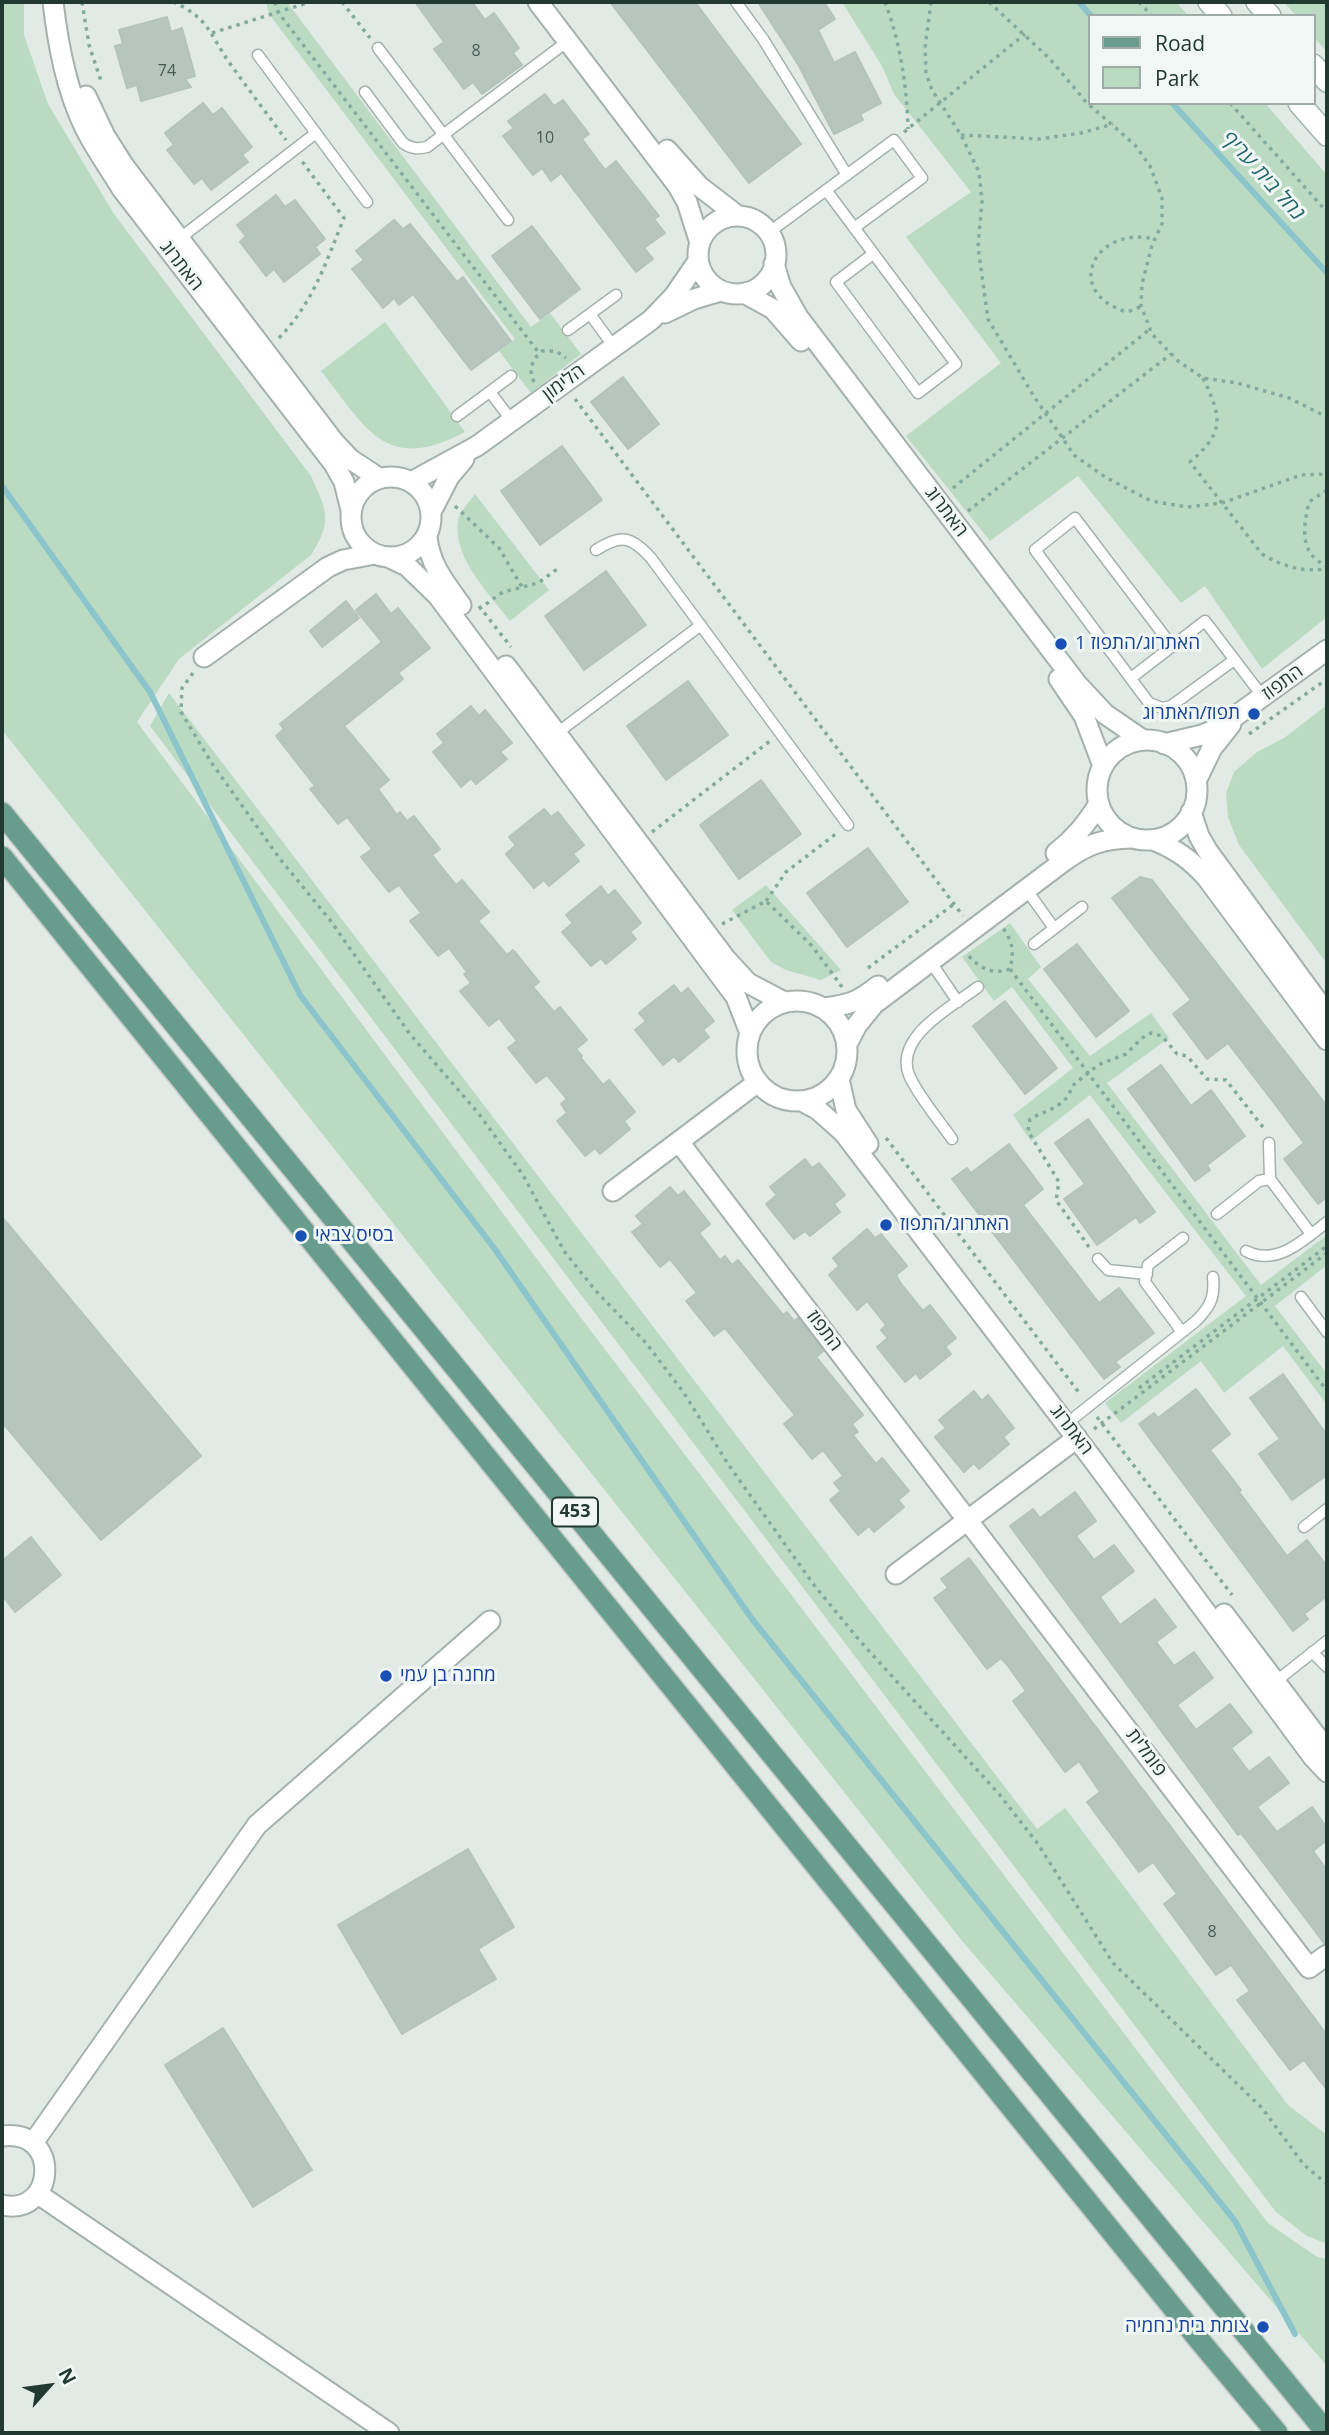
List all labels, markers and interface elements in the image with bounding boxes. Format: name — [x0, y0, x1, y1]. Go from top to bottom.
legend — [1088, 14, 1315, 105]
text: Road — [1155, 29, 1205, 57]
house number: 8 — [471, 41, 481, 61]
house number: 74 — [158, 61, 176, 81]
text: Park — [1155, 64, 1199, 92]
water label: נחל בית עריף — [1216, 126, 1310, 226]
house number: 10 — [536, 128, 554, 148]
street label: האתרוג — [154, 236, 208, 296]
street label: הלימון — [538, 360, 590, 406]
street label: האתרוג — [920, 482, 972, 542]
place label: האתרוג/התפוז 1 — [1075, 633, 1200, 655]
marker: האתרוג/התפוז 1 — [1053, 636, 1069, 652]
street label: התפוז — [1258, 661, 1308, 705]
place label: תפוז/האתרוג — [1143, 703, 1240, 725]
marker: תפוז/האתרוג — [1246, 706, 1262, 722]
place label: האתרוג/התפוז — [900, 1214, 1009, 1236]
marker: האתרוג/התפוז — [878, 1217, 894, 1233]
place label: בסיס צבאי — [315, 1225, 393, 1247]
marker: בסיס צבאי — [293, 1228, 309, 1244]
street label: התפוז — [801, 1306, 847, 1356]
street label: האתרוג — [1045, 1400, 1097, 1460]
road number: 453 — [552, 1498, 598, 1526]
place label: מחנה בן עמי — [400, 1665, 496, 1687]
marker: מחנה בן עמי — [378, 1668, 394, 1684]
street label: פומלית — [1121, 1725, 1171, 1781]
house number: 8 — [1207, 1922, 1217, 1942]
place label: צומת בית נחמיה — [1125, 2316, 1249, 2338]
marker: צומת בית נחמיה — [1255, 2319, 1271, 2335]
north arrow — [14, 2351, 84, 2421]
text: N — [52, 2363, 83, 2389]

